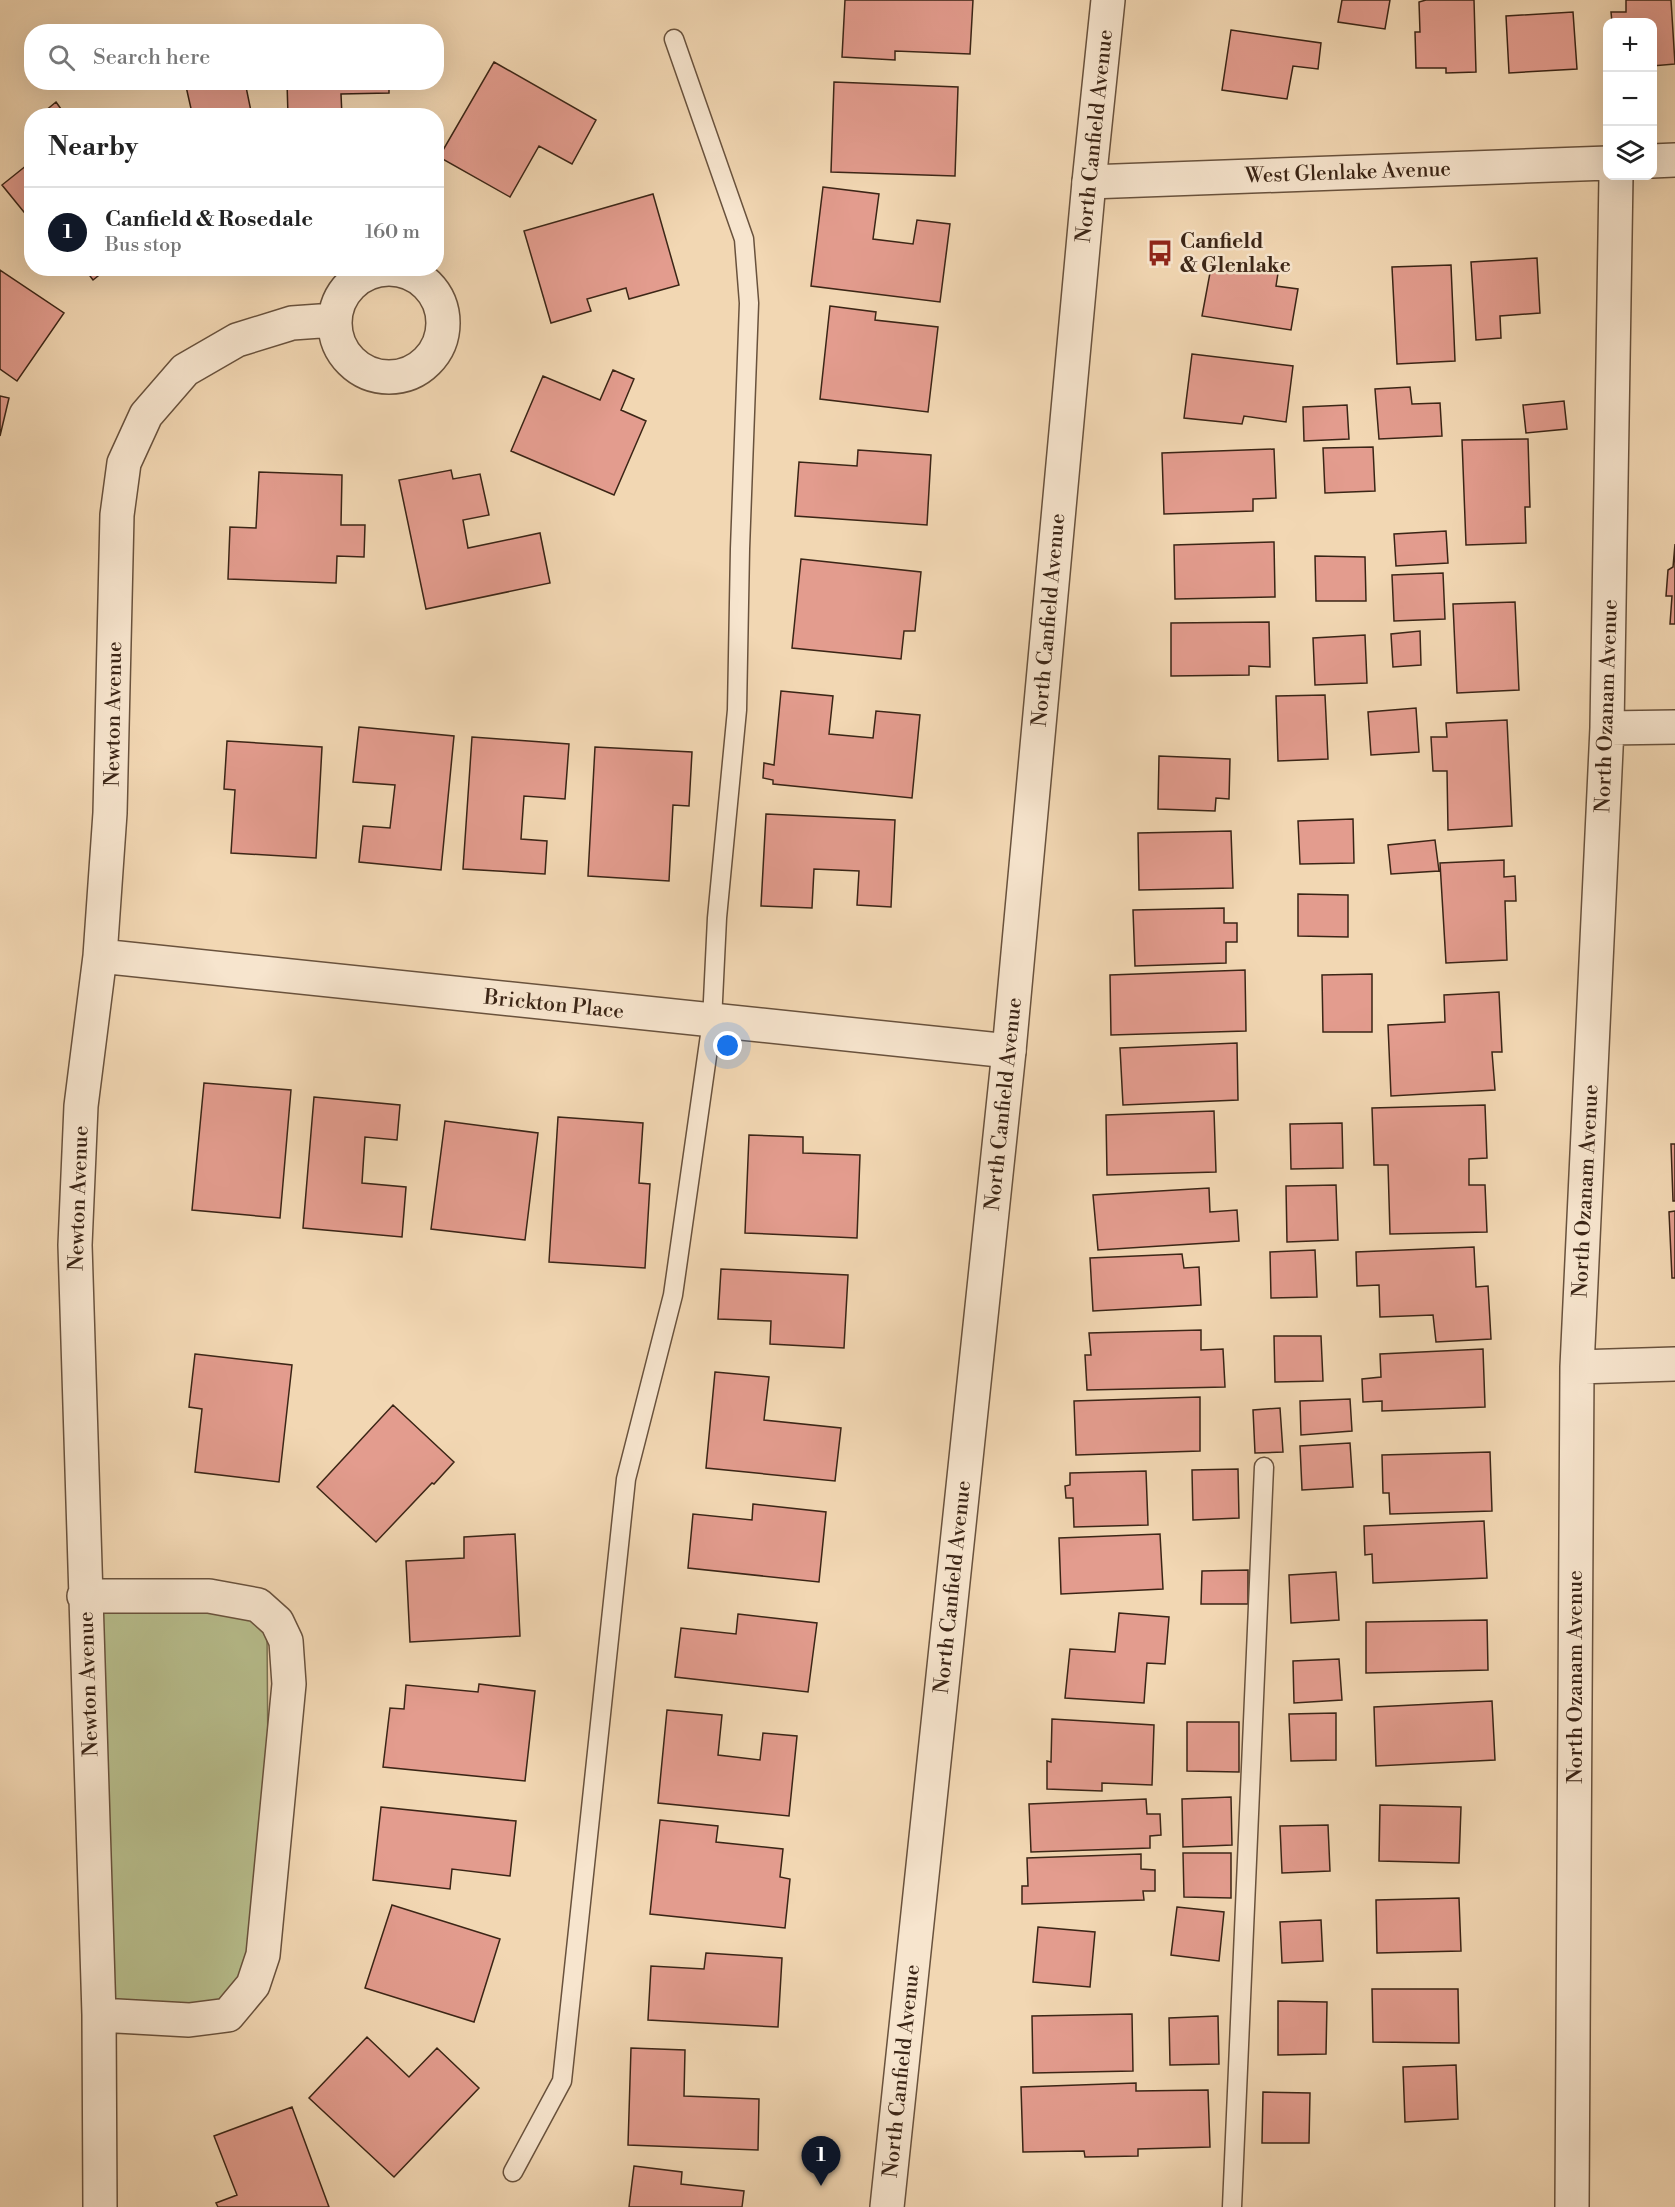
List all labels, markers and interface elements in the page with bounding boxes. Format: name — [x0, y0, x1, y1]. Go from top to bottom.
map controls — [1603, 18, 1657, 180]
button: + — [1603, 18, 1657, 72]
search box — [24, 24, 444, 90]
street label: North Canfield Avenue — [1071, 28, 1119, 244]
icon: search — [45, 41, 78, 74]
text: Search here — [93, 44, 210, 71]
button: − — [1603, 72, 1657, 126]
button: layers — [1603, 126, 1657, 180]
text: Nearby — [48, 131, 138, 163]
street label: West Glenlake Avenue — [1244, 156, 1451, 190]
text: Canfield & Rosedale — [105, 206, 313, 233]
text: 1 — [63, 220, 72, 245]
text: 160 m — [365, 220, 420, 245]
place label: Canfield & Glenlake — [1180, 229, 1291, 279]
text: Bus stop — [105, 233, 182, 258]
bus stop icon: Canfield & Glenlake — [1145, 238, 1175, 268]
street label: North Canfield Avenue — [1027, 512, 1071, 728]
street label: North Ozanam Avenue — [1590, 599, 1624, 813]
street label: Newton Avenue — [100, 641, 128, 787]
street label: Brickton Place — [481, 985, 625, 1025]
street label: North Canfield Avenue — [980, 996, 1028, 1212]
your location — [713, 1031, 742, 1060]
street label: North Ozanam Avenue — [1567, 1084, 1605, 1298]
street label: Newton Avenue — [63, 1125, 95, 1271]
street label: North Canfield Avenue — [929, 1479, 977, 1695]
street label: North Ozanam Avenue — [1563, 1570, 1589, 1784]
street label: Newton Avenue — [73, 1611, 105, 1757]
street label: North Canfield Avenue — [878, 1963, 926, 2179]
pin: 1 — [802, 2136, 840, 2186]

